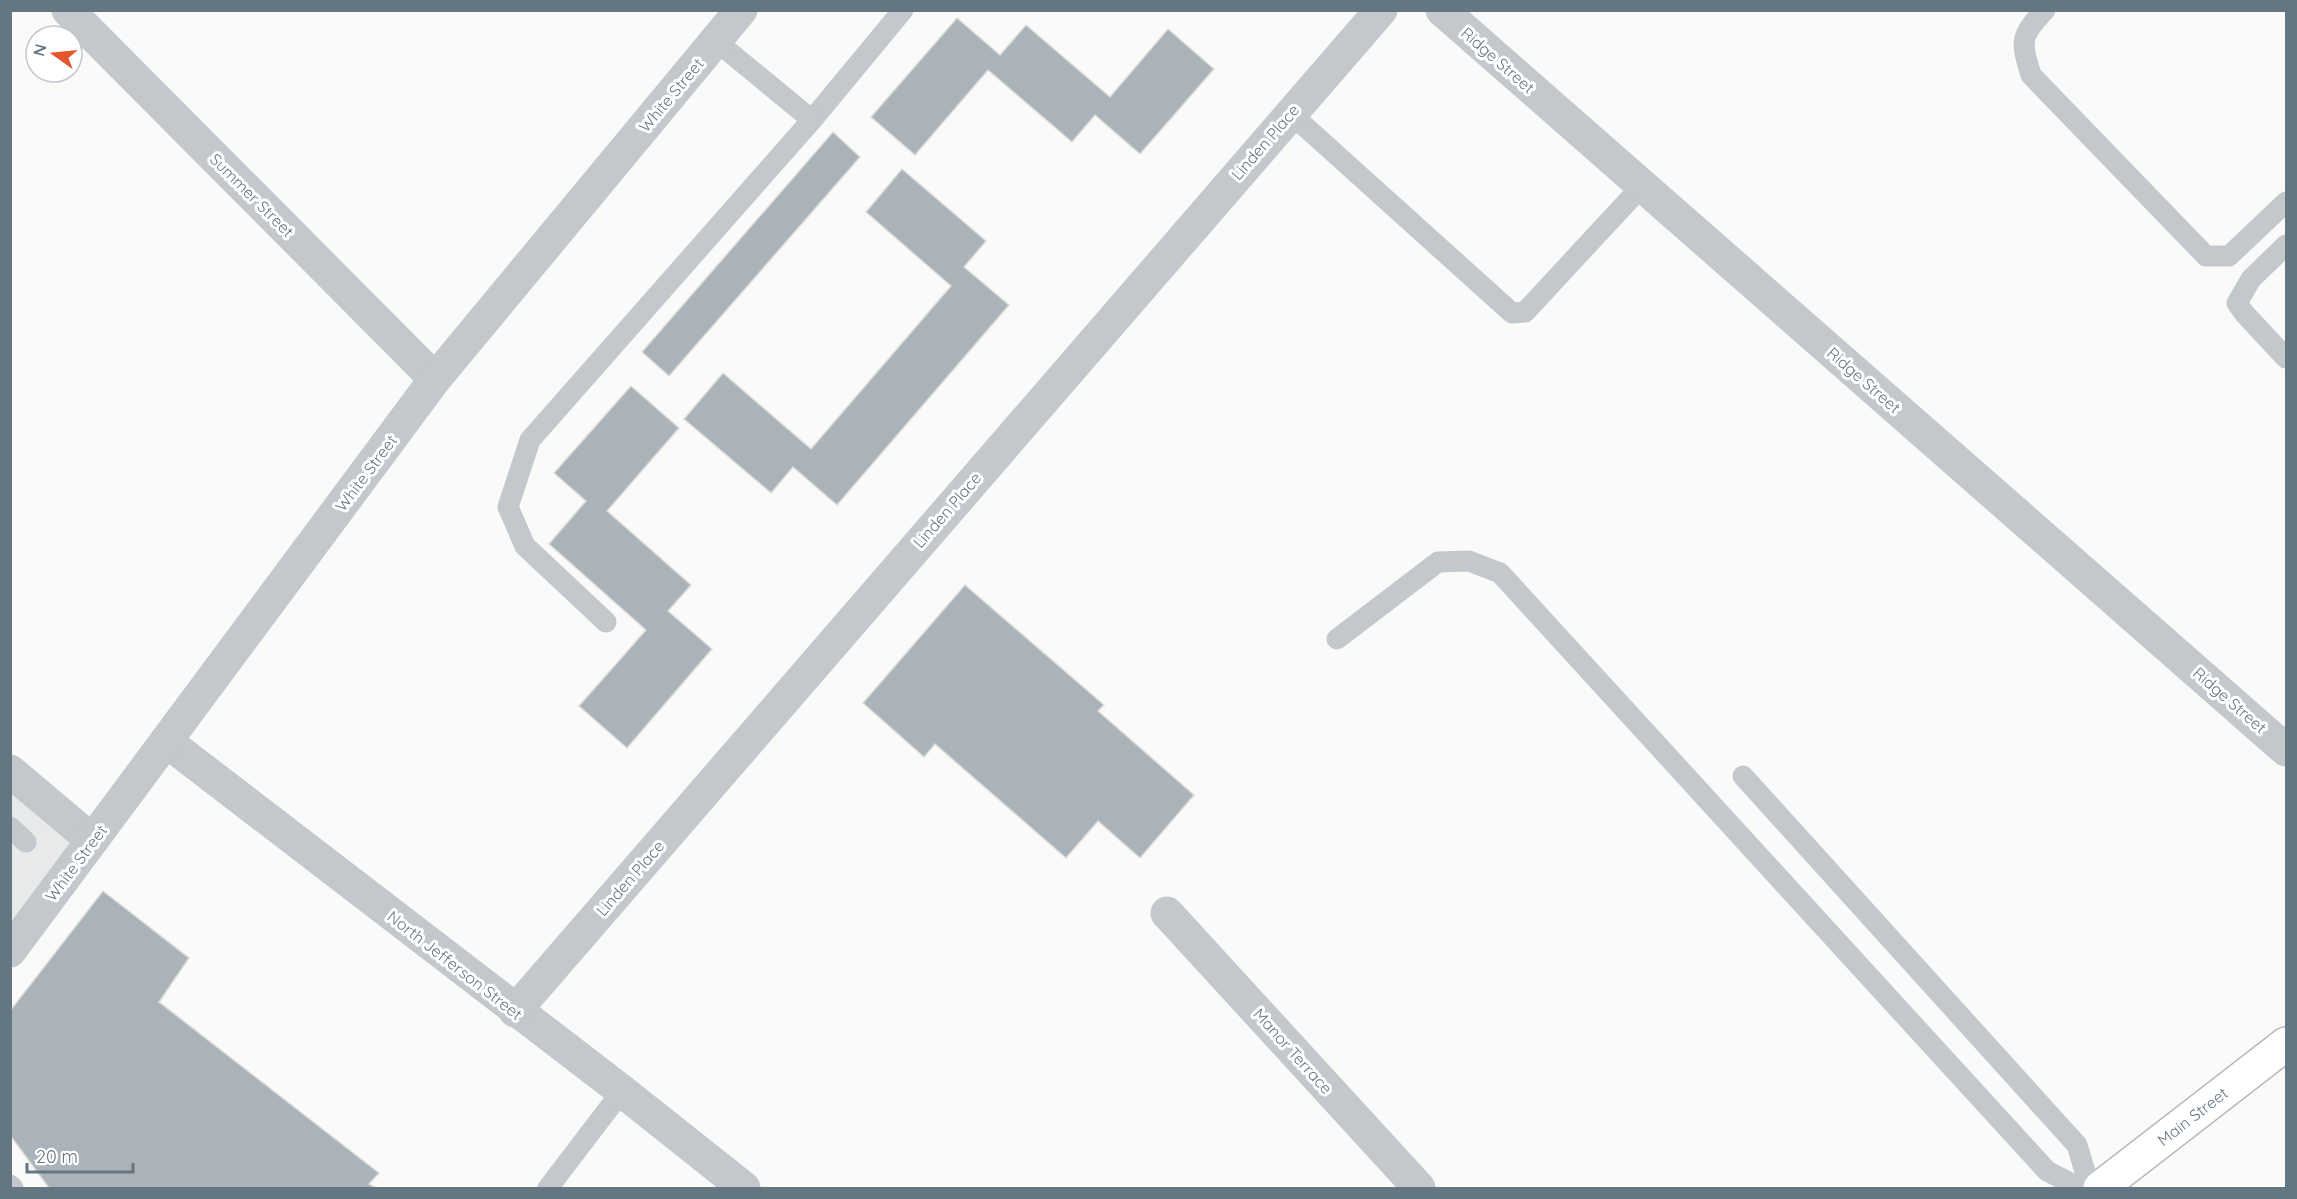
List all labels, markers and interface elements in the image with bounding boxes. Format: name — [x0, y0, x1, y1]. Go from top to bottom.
street label: Ridge Street — [1457, 23, 1539, 97]
north arrow — [24, 24, 84, 84]
text: N — [28, 42, 51, 58]
street label: White Street — [634, 54, 708, 136]
street label: Linden Place — [1227, 100, 1303, 184]
street label: Summer Street — [206, 149, 298, 241]
street label: Ridge Street — [1823, 343, 1905, 417]
street label: White Street — [331, 431, 401, 515]
street label: Linden Place — [909, 468, 985, 552]
street label: Ridge Street — [2189, 663, 2271, 737]
street label: White Street — [41, 821, 111, 905]
street label: Linden Place — [592, 836, 668, 920]
street label: North Jefferson Street — [384, 906, 526, 1024]
street label: Manor Terrace — [1249, 1004, 1337, 1098]
street label: Main Street — [2153, 1083, 2232, 1150]
scale bar — [27, 1136, 134, 1174]
text: 20 m — [36, 1145, 78, 1168]

